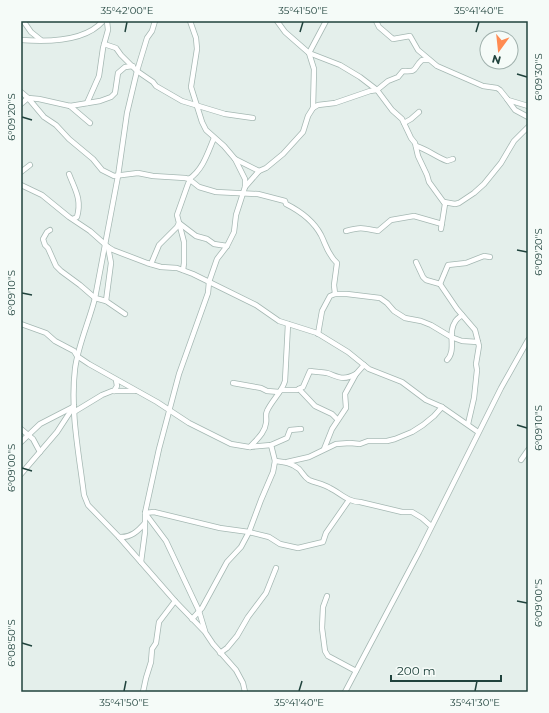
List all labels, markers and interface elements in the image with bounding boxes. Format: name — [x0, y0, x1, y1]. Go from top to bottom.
text: 35°42'00"E — [101, 4, 154, 17]
text: 35°41'50"E — [278, 4, 328, 17]
text: 35°41'40"E — [454, 4, 504, 17]
north arrow — [479, 30, 519, 70]
text: N — [490, 52, 503, 68]
text: 6°09'30"S — [532, 53, 545, 101]
text: 6°09'20"S — [5, 93, 18, 141]
text: 6°09'20"S — [532, 228, 545, 276]
text: 6°09'10"S — [5, 270, 18, 316]
text: 6°09'10"S — [532, 405, 545, 451]
text: 6°09'00"S — [5, 444, 18, 492]
text: 6°09'00"S — [532, 579, 545, 627]
text: 6°08'50"S — [5, 619, 18, 667]
scale bar — [391, 657, 501, 683]
text: 200 m — [397, 663, 436, 678]
text: 35°41'50"E — [99, 696, 149, 709]
text: 35°41'40"E — [274, 696, 324, 709]
text: 35°41'30"E — [450, 696, 500, 709]

